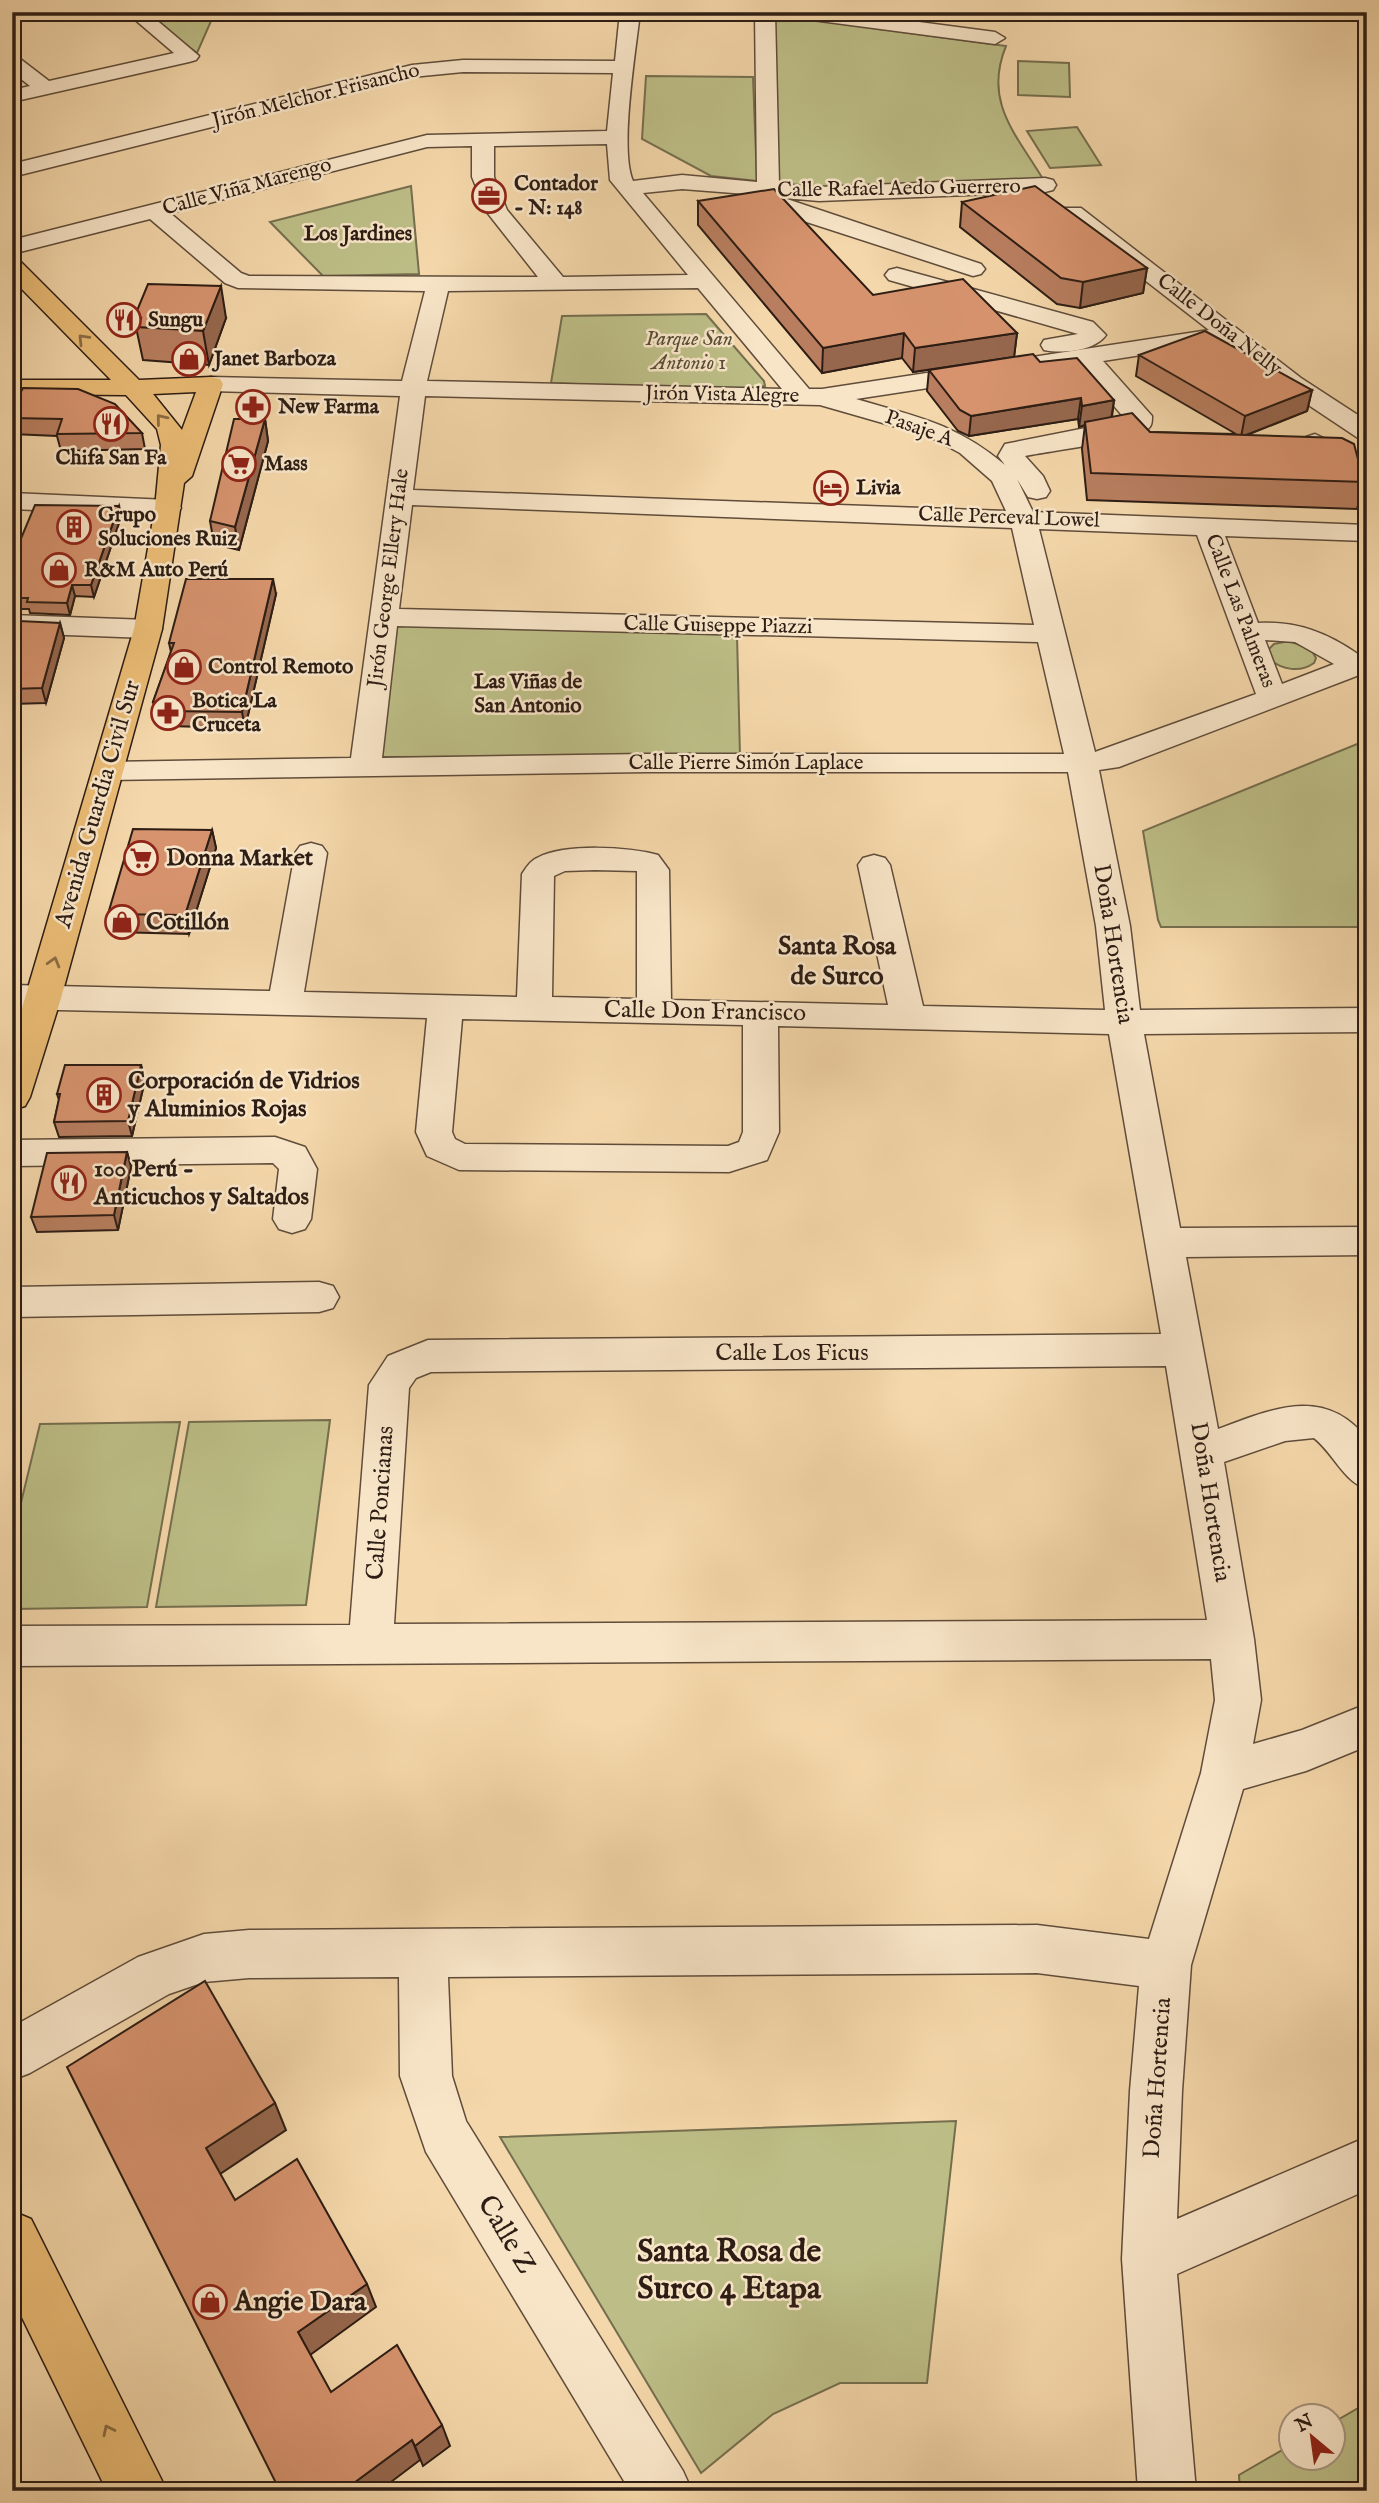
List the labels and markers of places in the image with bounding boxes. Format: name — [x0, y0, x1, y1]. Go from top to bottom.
place label: Contador - N: 148 — [514, 171, 598, 222]
office icon: Contador - N: 148 — [470, 177, 508, 215]
restaurant icon: Sungu — [105, 301, 143, 339]
place label: Sungu — [148, 307, 203, 334]
shop icon: Janet Barboza — [170, 340, 208, 378]
place label: Janet Barboza — [211, 346, 337, 373]
pharmacy icon: New Farma — [234, 388, 272, 426]
place label: New Farma — [277, 394, 380, 421]
restaurant icon: Chifa San Fa — [92, 405, 130, 443]
place label: Chifa San Fa — [56, 445, 167, 472]
supermarket icon: Mass — [220, 445, 258, 483]
place label: Mass — [264, 451, 308, 478]
hotel icon: Livia — [812, 469, 850, 507]
place label: Livia — [856, 475, 901, 502]
place label: Grupo Soluciones Ruiz — [98, 502, 237, 553]
building icon: Grupo Soluciones Ruiz — [55, 508, 93, 546]
shop icon: R&M Auto Perú — [40, 551, 78, 589]
place label: R&M Auto Perú — [84, 557, 228, 584]
shop icon: Control Remoto — [165, 648, 203, 686]
place label: Control Remoto — [208, 654, 354, 681]
place label: Botica La Cruceta — [192, 688, 278, 739]
pharmacy icon: Botica La Cruceta — [149, 694, 187, 732]
supermarket icon: Donna Market — [122, 839, 160, 877]
place label: Donna Market — [166, 843, 314, 874]
shop icon: Cotillón — [103, 903, 141, 941]
place label: Cotillón — [146, 907, 230, 938]
place label: Corporación de Vidrios y Aluminios Rojas — [127, 1066, 360, 1125]
building icon: Corporación de Vidrios y Aluminios Rojas — [85, 1076, 123, 1114]
place label: 100 Perú - Anticuchos y Saltados — [93, 1154, 309, 1213]
restaurant icon: 100 Perú - Anticuchos y Saltados — [50, 1164, 88, 1202]
shop icon: Angie Dara — [191, 2283, 229, 2321]
place label: Angie Dara — [233, 2285, 367, 2320]

